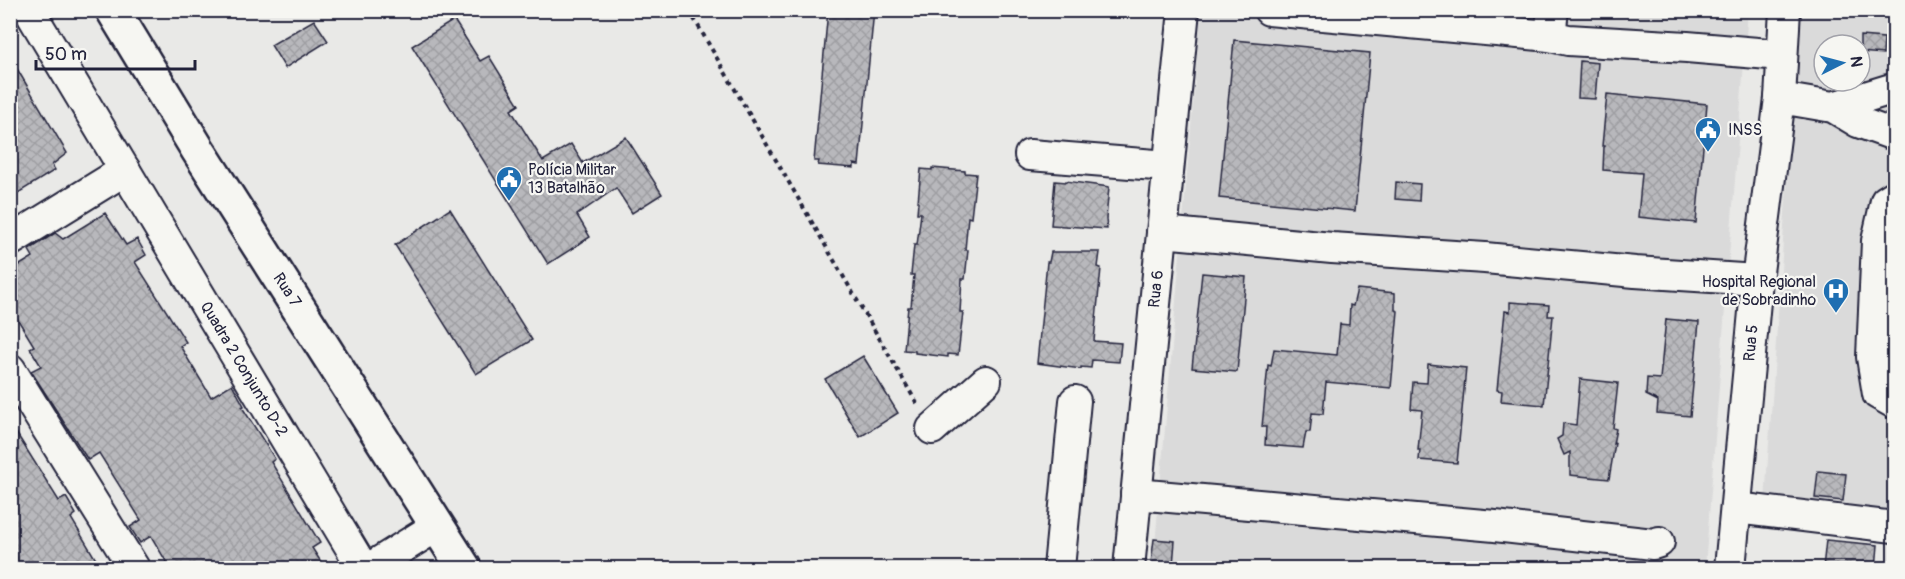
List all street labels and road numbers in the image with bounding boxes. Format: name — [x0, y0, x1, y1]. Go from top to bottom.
street label: Rua 7 — [269, 269, 306, 311]
street label: Rua 6 — [1144, 269, 1168, 309]
street label: Quadra 2 Conjunto D-2 — [196, 298, 292, 440]
street label: Rua 5 — [1739, 324, 1763, 362]

